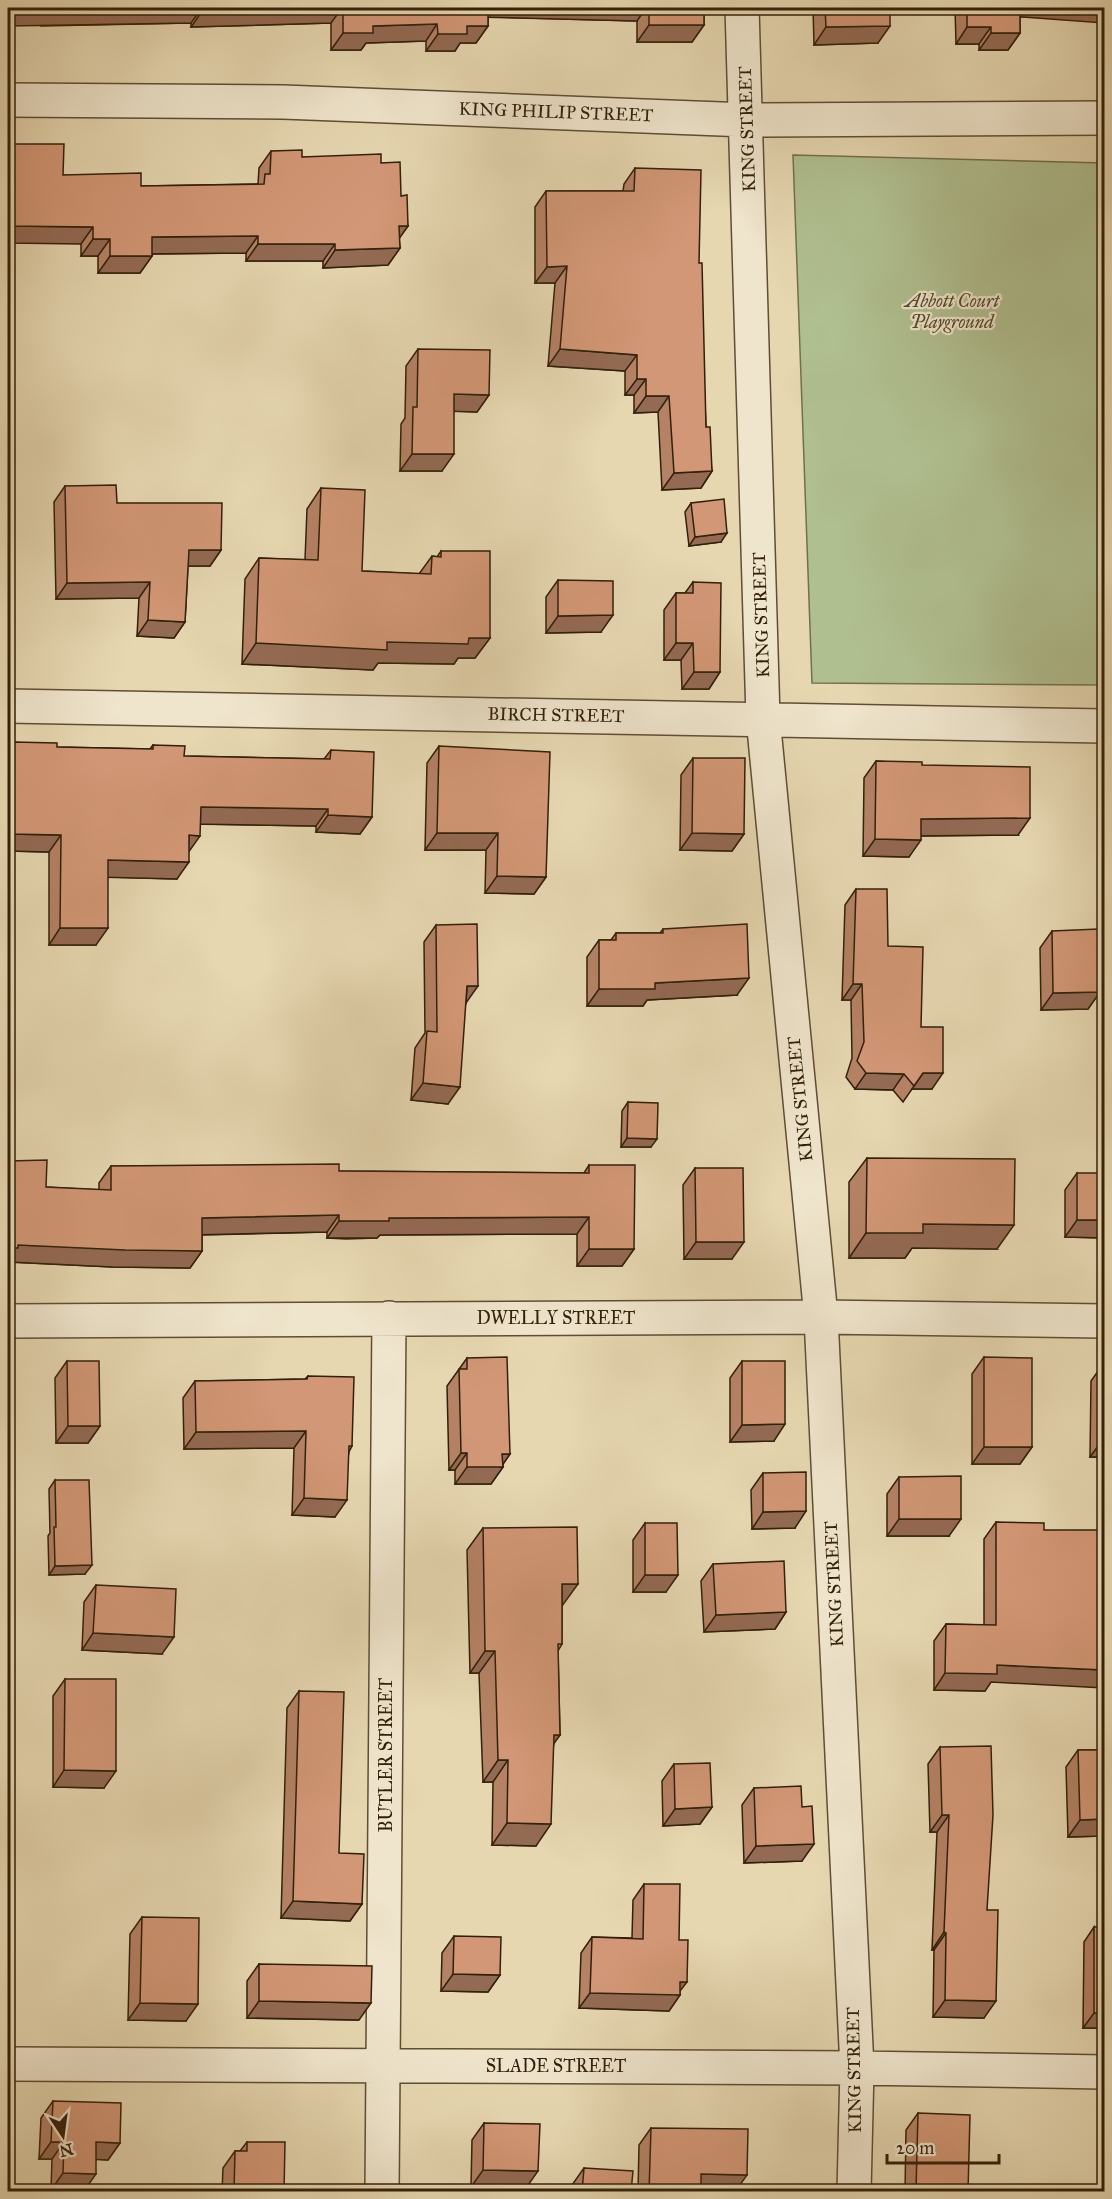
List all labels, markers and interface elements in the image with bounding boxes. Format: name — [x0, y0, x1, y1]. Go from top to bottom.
street label: KING STREET — [734, 66, 760, 192]
street label: KING PHILIP STREET — [458, 98, 654, 126]
park label: Abbott Court Playground — [903, 290, 1000, 333]
street label: KING STREET — [748, 552, 774, 678]
street label: BIRCH STREET — [487, 703, 625, 727]
street label: KING STREET — [782, 1035, 818, 1163]
street label: DWELLY STREET — [477, 1307, 635, 1329]
street label: KING STREET — [820, 1520, 848, 1648]
street label: BUTLER STREET — [375, 1678, 397, 1832]
street label: KING STREET — [842, 2007, 866, 2133]
street label: SLADE STREET — [486, 2055, 626, 2077]
north arrow — [33, 2106, 93, 2166]
scale bar — [887, 2127, 1000, 2165]
text: 20 m — [896, 2137, 934, 2159]
text: N — [57, 2139, 75, 2161]

